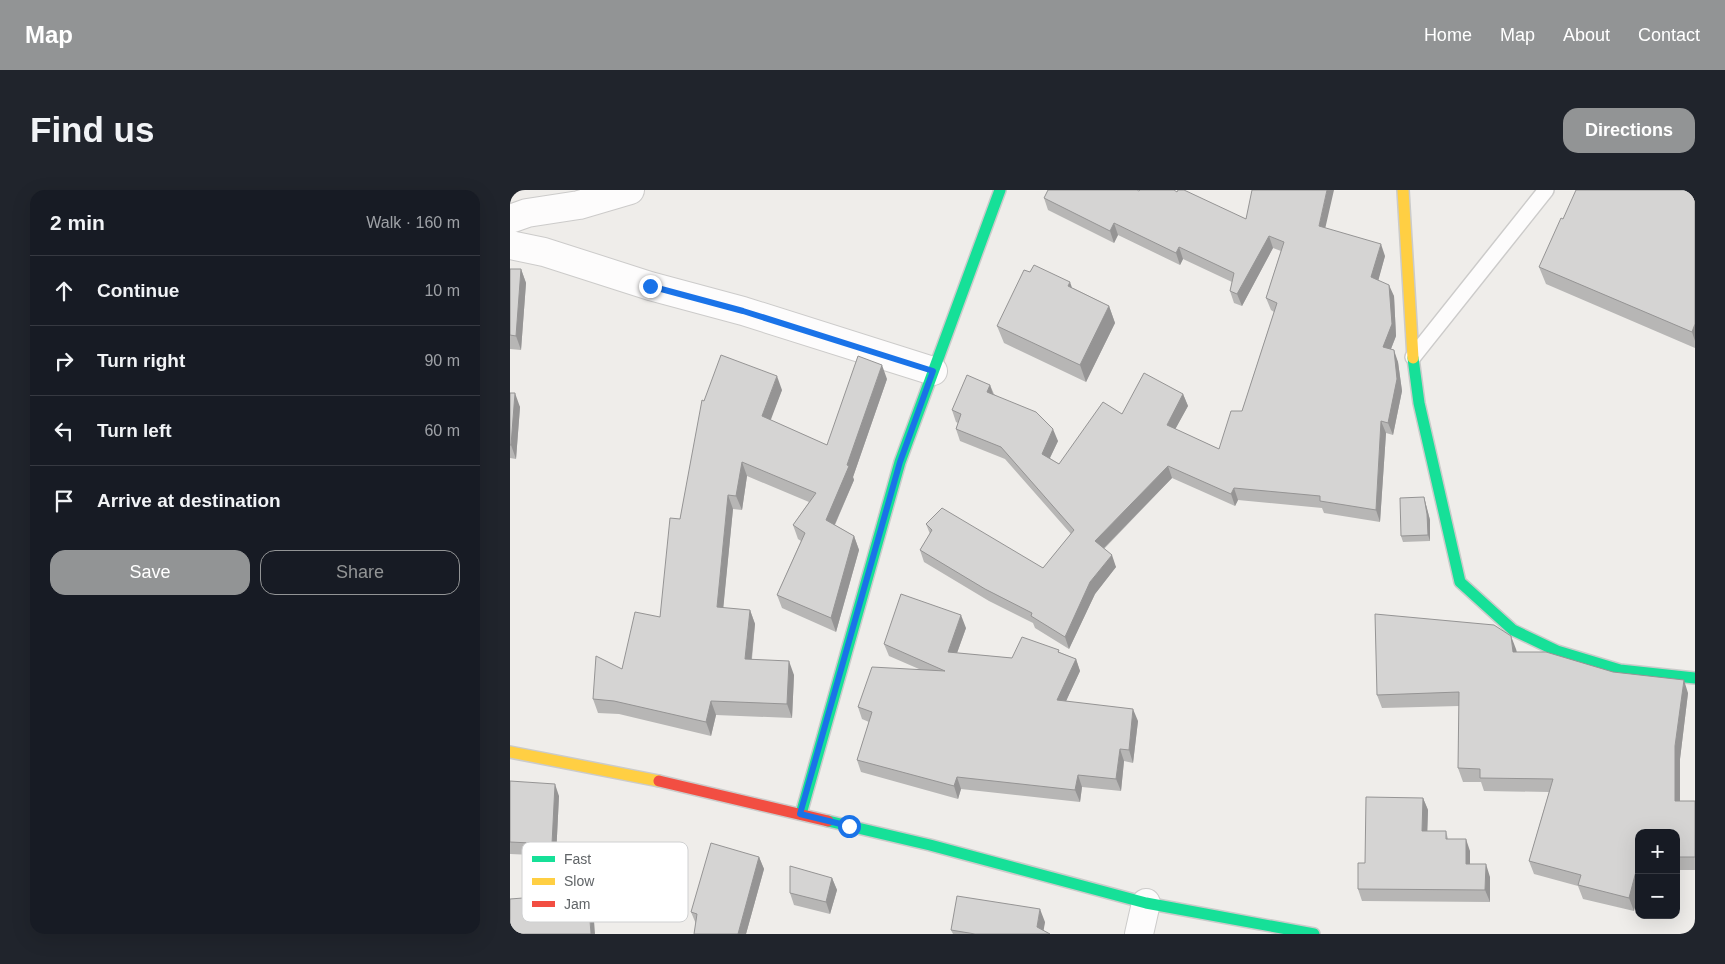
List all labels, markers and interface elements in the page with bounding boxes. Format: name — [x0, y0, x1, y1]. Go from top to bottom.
text: Map — [25, 21, 73, 48]
text: Home — [1424, 25, 1472, 45]
text: Map — [1500, 25, 1535, 45]
text: About — [1563, 25, 1610, 45]
text: Contact — [1638, 25, 1700, 45]
button: Directions — [1563, 108, 1695, 153]
text: Find us — [30, 110, 154, 149]
text: 2 min — [50, 211, 105, 234]
text: Walk · 160 m — [366, 214, 460, 231]
route end — [639, 275, 662, 298]
icon: ahead — [50, 277, 78, 305]
text: Continue — [97, 280, 179, 301]
text: 10 m — [424, 282, 460, 299]
icon: right — [50, 347, 78, 375]
text: Turn right — [97, 350, 185, 371]
text: 90 m — [424, 352, 460, 369]
icon: left — [50, 417, 78, 445]
text: Turn left — [97, 420, 172, 441]
text: 60 m — [424, 422, 460, 439]
icon: arrive — [50, 487, 78, 515]
text: Arrive at destination — [97, 490, 281, 511]
button: Save — [50, 550, 250, 595]
button: Share — [260, 550, 460, 595]
route start — [838, 815, 861, 838]
map controls — [1635, 829, 1680, 919]
button: + — [1635, 829, 1680, 874]
legend — [522, 842, 688, 922]
text: Fast — [564, 851, 591, 867]
text: Slow — [564, 873, 595, 889]
button: − — [1635, 874, 1680, 919]
text: Jam — [564, 896, 590, 912]

